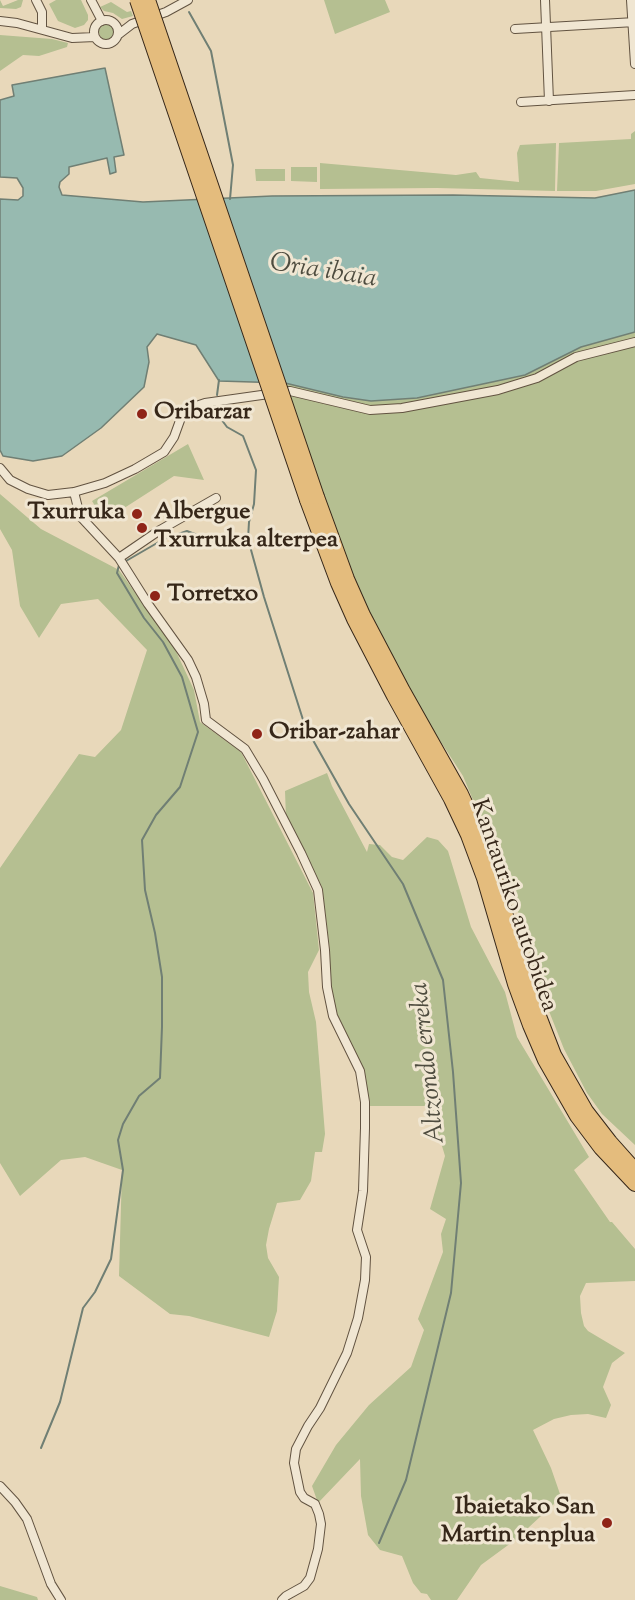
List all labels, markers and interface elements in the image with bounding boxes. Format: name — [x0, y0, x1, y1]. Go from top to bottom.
water label: Oria ibaia — [267, 249, 379, 297]
place label: Oribarzar — [154, 400, 252, 428]
marker: Oribarzar — [135, 407, 149, 421]
place label: Txurruka — [28, 500, 125, 528]
place label: Albergue Txurruka alterpea — [154, 500, 338, 556]
marker: Txurruka — [130, 507, 144, 521]
marker: Albergue Txurruka alterpea — [135, 521, 149, 535]
place label: Torretxo — [167, 582, 258, 610]
marker: Torretxo — [148, 589, 162, 603]
place label: Oribar-zahar — [269, 720, 400, 748]
marker: Oribar-zahar — [250, 727, 264, 741]
street label: Kantauriko autobidea — [462, 796, 562, 1016]
water label: Altzondo erreka — [406, 981, 454, 1145]
place label: Ibaietako San Martin tenplua — [441, 1495, 595, 1551]
marker: Ibaietako San Martin tenplua — [600, 1516, 614, 1530]

